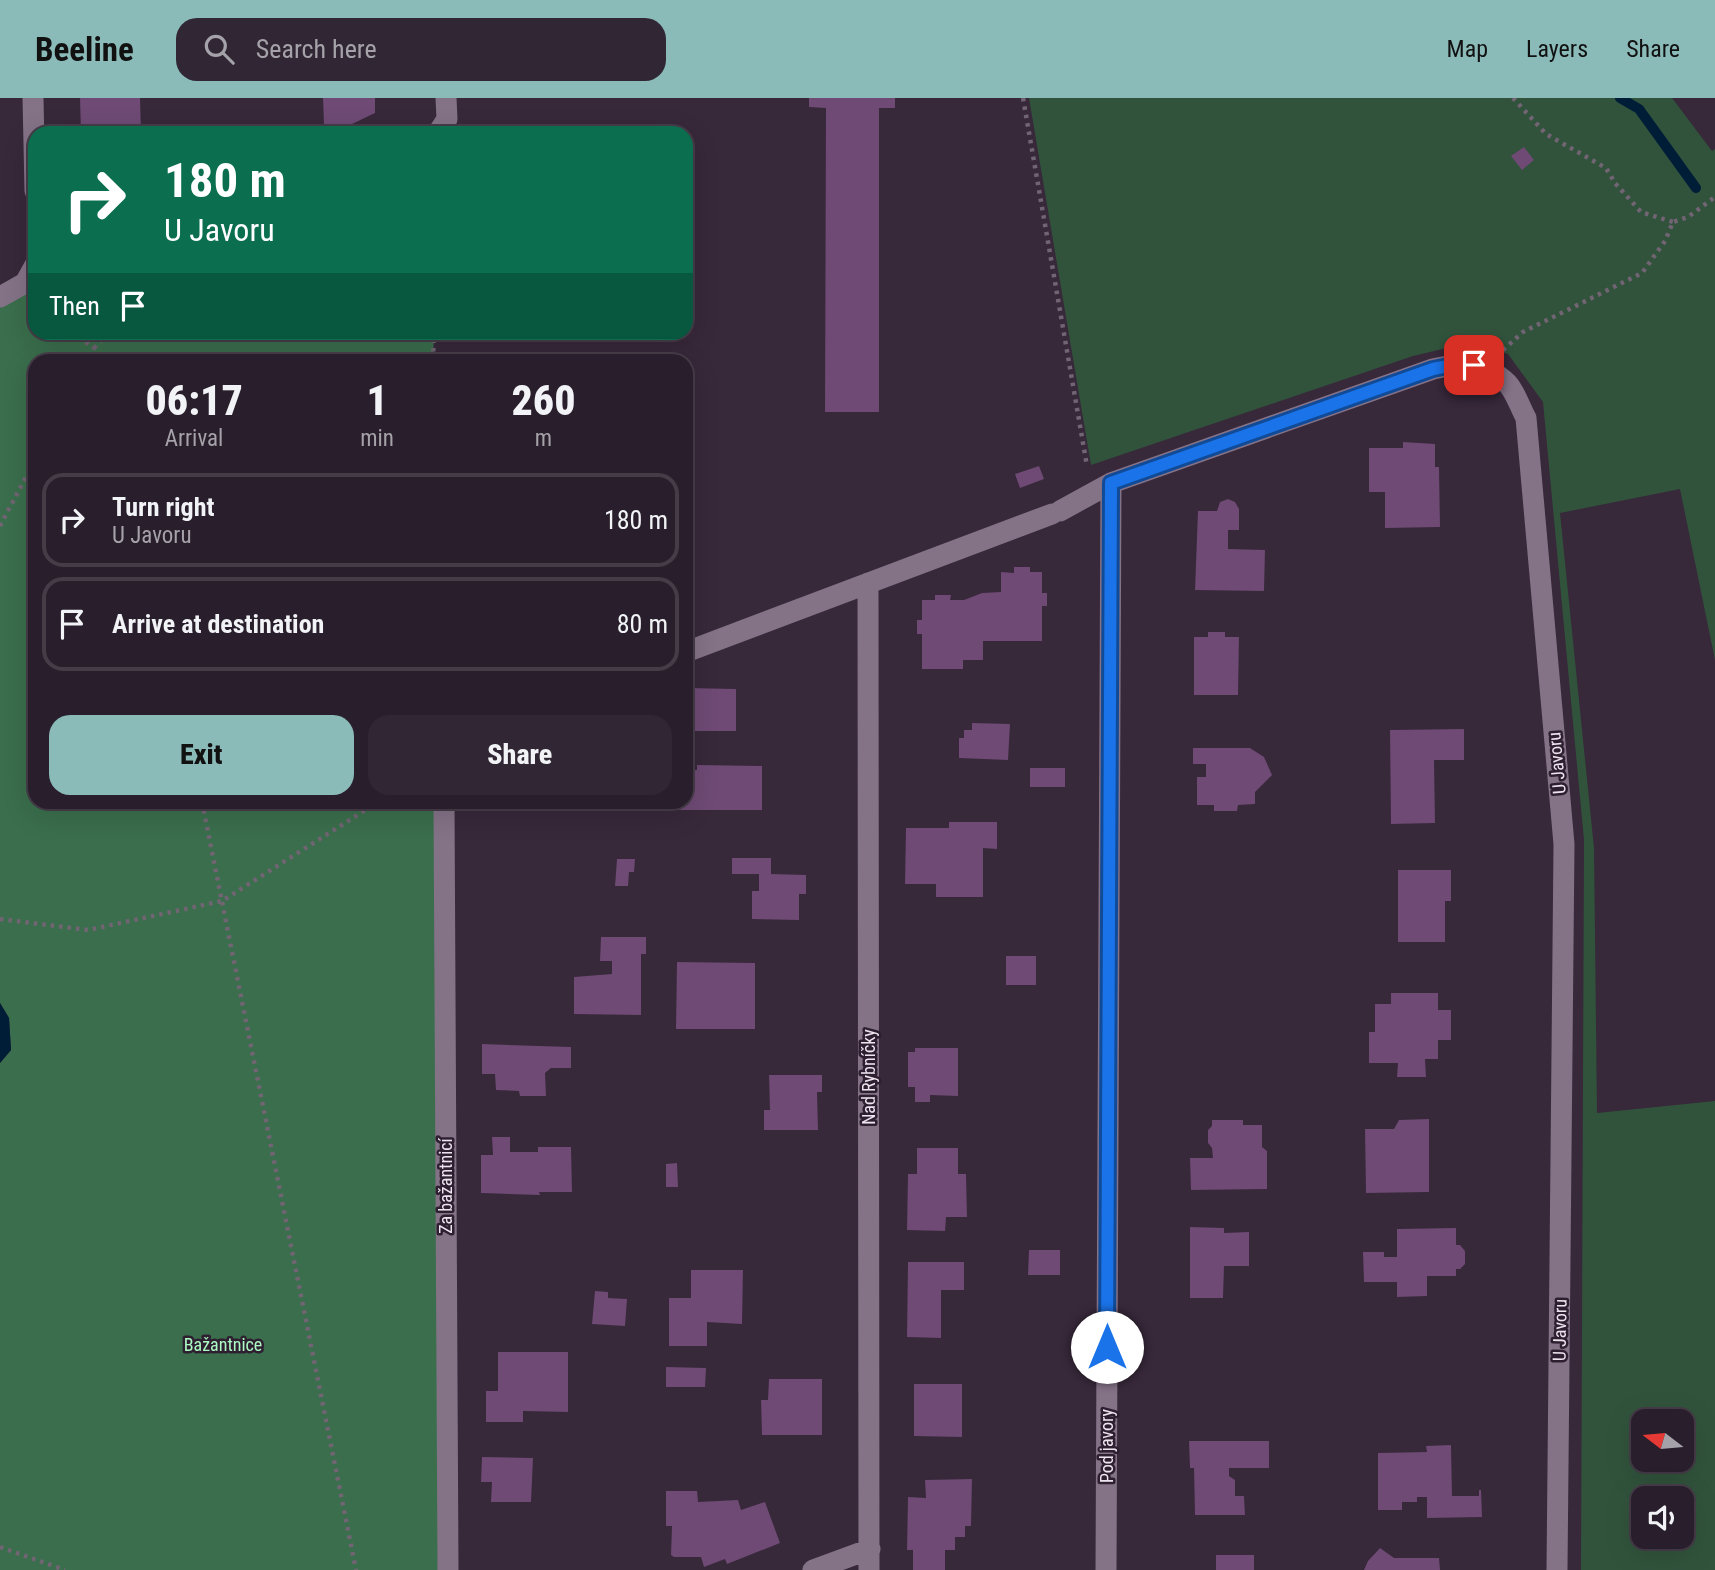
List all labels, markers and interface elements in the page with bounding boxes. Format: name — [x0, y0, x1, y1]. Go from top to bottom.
search box — [176, 18, 666, 81]
text: Beeline — [35, 30, 134, 69]
icon: search — [200, 30, 238, 68]
text: Search here — [256, 34, 377, 64]
text: Map — [1447, 35, 1488, 63]
text: Layers — [1526, 35, 1588, 63]
text: Share — [1626, 35, 1680, 63]
text: 180 m — [164, 152, 286, 209]
icon: right — [49, 154, 140, 245]
text: U Javoru — [164, 211, 275, 249]
icon: arrive — [114, 287, 152, 325]
text: Then — [49, 291, 100, 321]
pin — [1444, 335, 1504, 395]
icon: arrive — [1455, 346, 1493, 384]
text: 06:17 — [145, 376, 243, 425]
text: 1 — [366, 376, 388, 425]
text: 260 — [511, 376, 576, 425]
text: Arrival — [165, 425, 223, 452]
text: min — [360, 425, 394, 452]
text: m — [535, 425, 552, 452]
text: Turn right — [112, 492, 214, 522]
icon: right — [53, 501, 91, 539]
text: 180 m — [604, 505, 668, 535]
text: U Javoru — [112, 522, 192, 549]
icon: arrive — [53, 605, 91, 643]
text: Arrive at destination — [112, 609, 324, 639]
text: 80 m — [617, 609, 668, 639]
button: Exit — [49, 715, 354, 795]
button: Share — [368, 715, 672, 795]
street label: U Javoru — [1543, 731, 1570, 795]
street label: Nad Rybníčky — [858, 1029, 879, 1125]
street label: Za bažantnicí — [435, 1137, 456, 1234]
street label: U Javoru — [1548, 1299, 1571, 1361]
position arrow — [1070, 1310, 1144, 1384]
park label: Bažantnice — [184, 1334, 262, 1355]
street label: Pod javory — [1096, 1408, 1117, 1483]
north arrow — [1631, 1409, 1694, 1472]
map controls — [1631, 1409, 1694, 1549]
button: sound — [1631, 1486, 1694, 1549]

